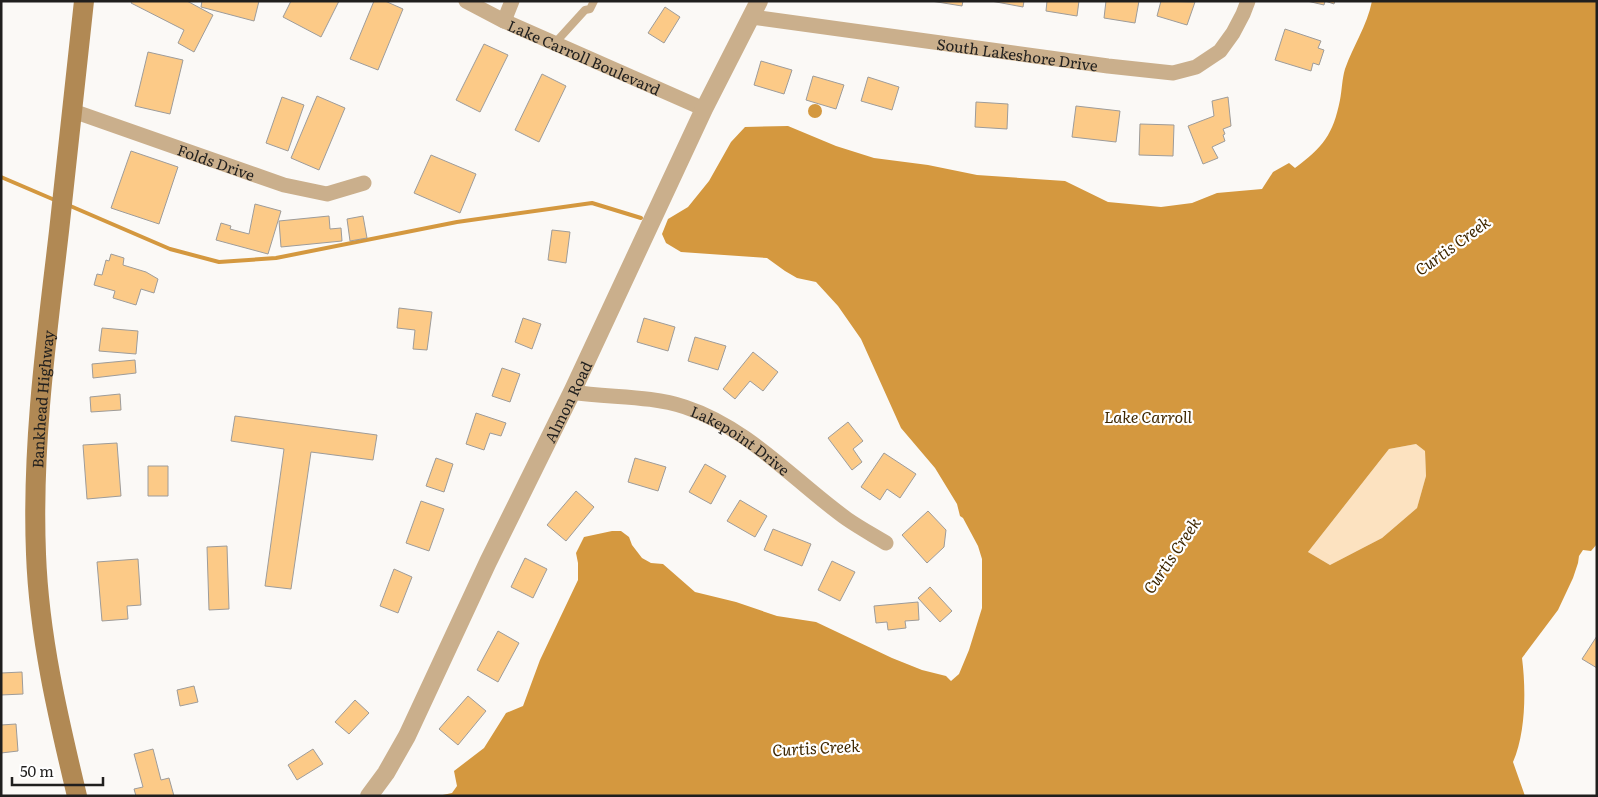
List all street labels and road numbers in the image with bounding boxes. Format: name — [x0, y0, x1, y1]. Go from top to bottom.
street label: Lake Carroll Boulevard — [505, 13, 665, 100]
street label: South Lakeshore Drive — [935, 31, 1100, 76]
street label: Folds Drive — [175, 137, 258, 186]
street label: Bankhead Highway — [25, 328, 59, 469]
street label: Almon Road — [537, 357, 597, 446]
street label: Lakepoint Drive — [688, 399, 796, 480]

